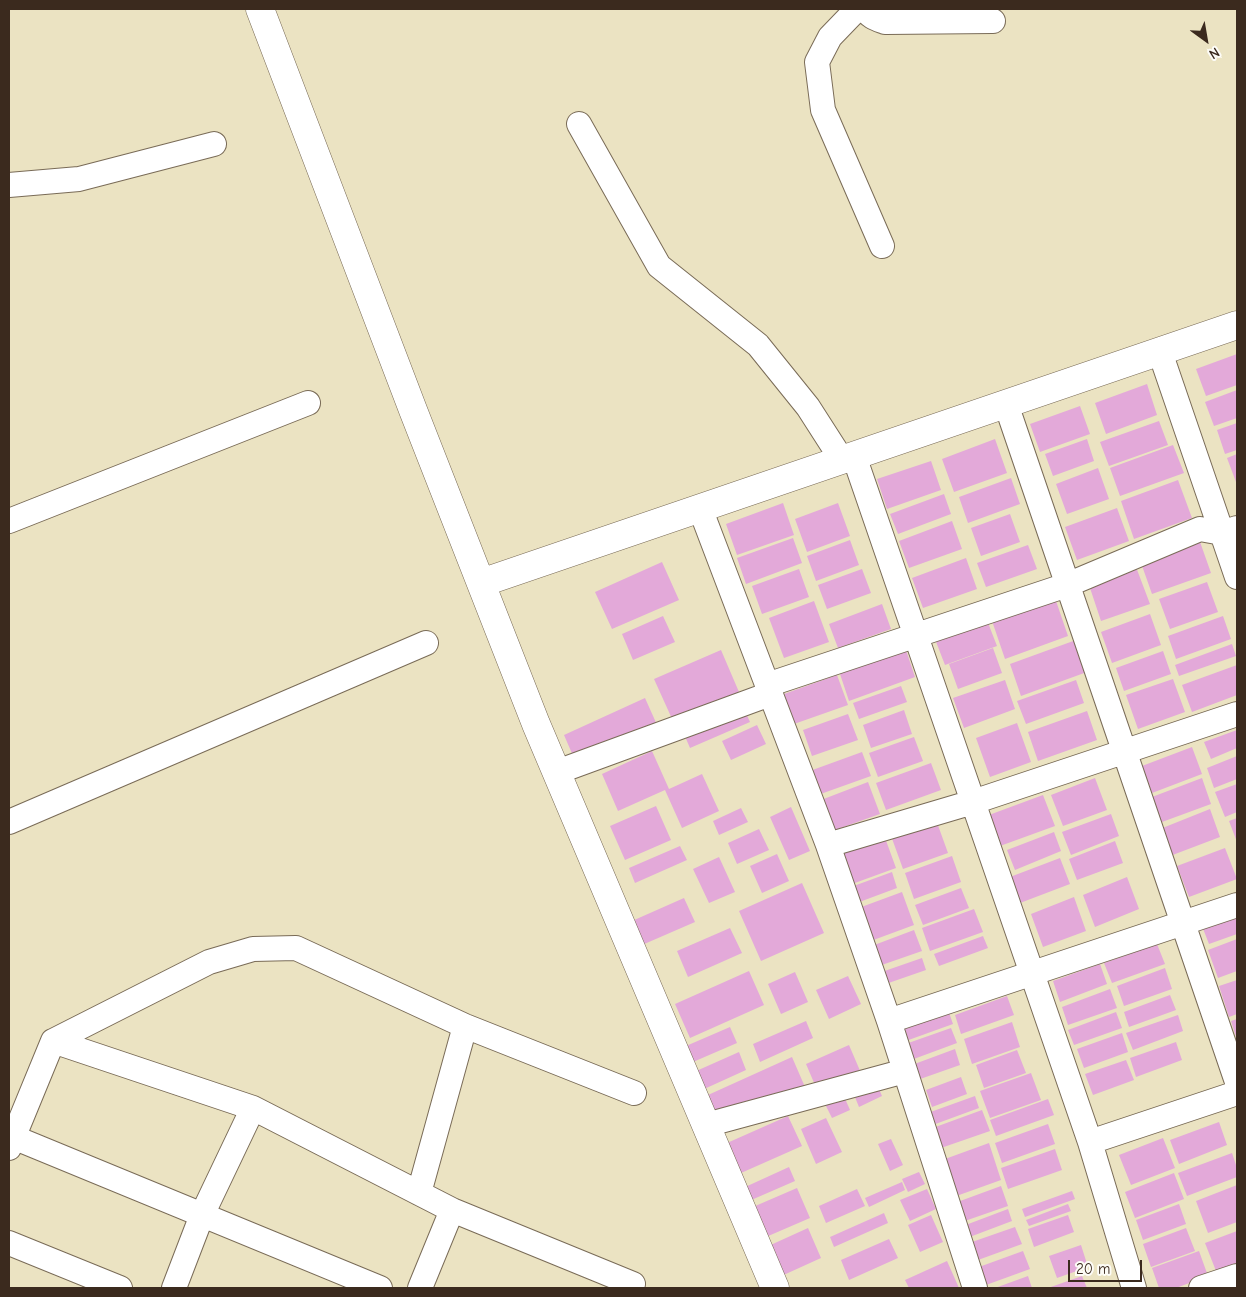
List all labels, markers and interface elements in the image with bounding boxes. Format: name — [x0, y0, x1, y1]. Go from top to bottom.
north arrow — [1181, 15, 1231, 65]
text: N — [1206, 44, 1223, 63]
scale bar — [1071, 1250, 1145, 1282]
text: 20 m — [1076, 1260, 1110, 1278]

